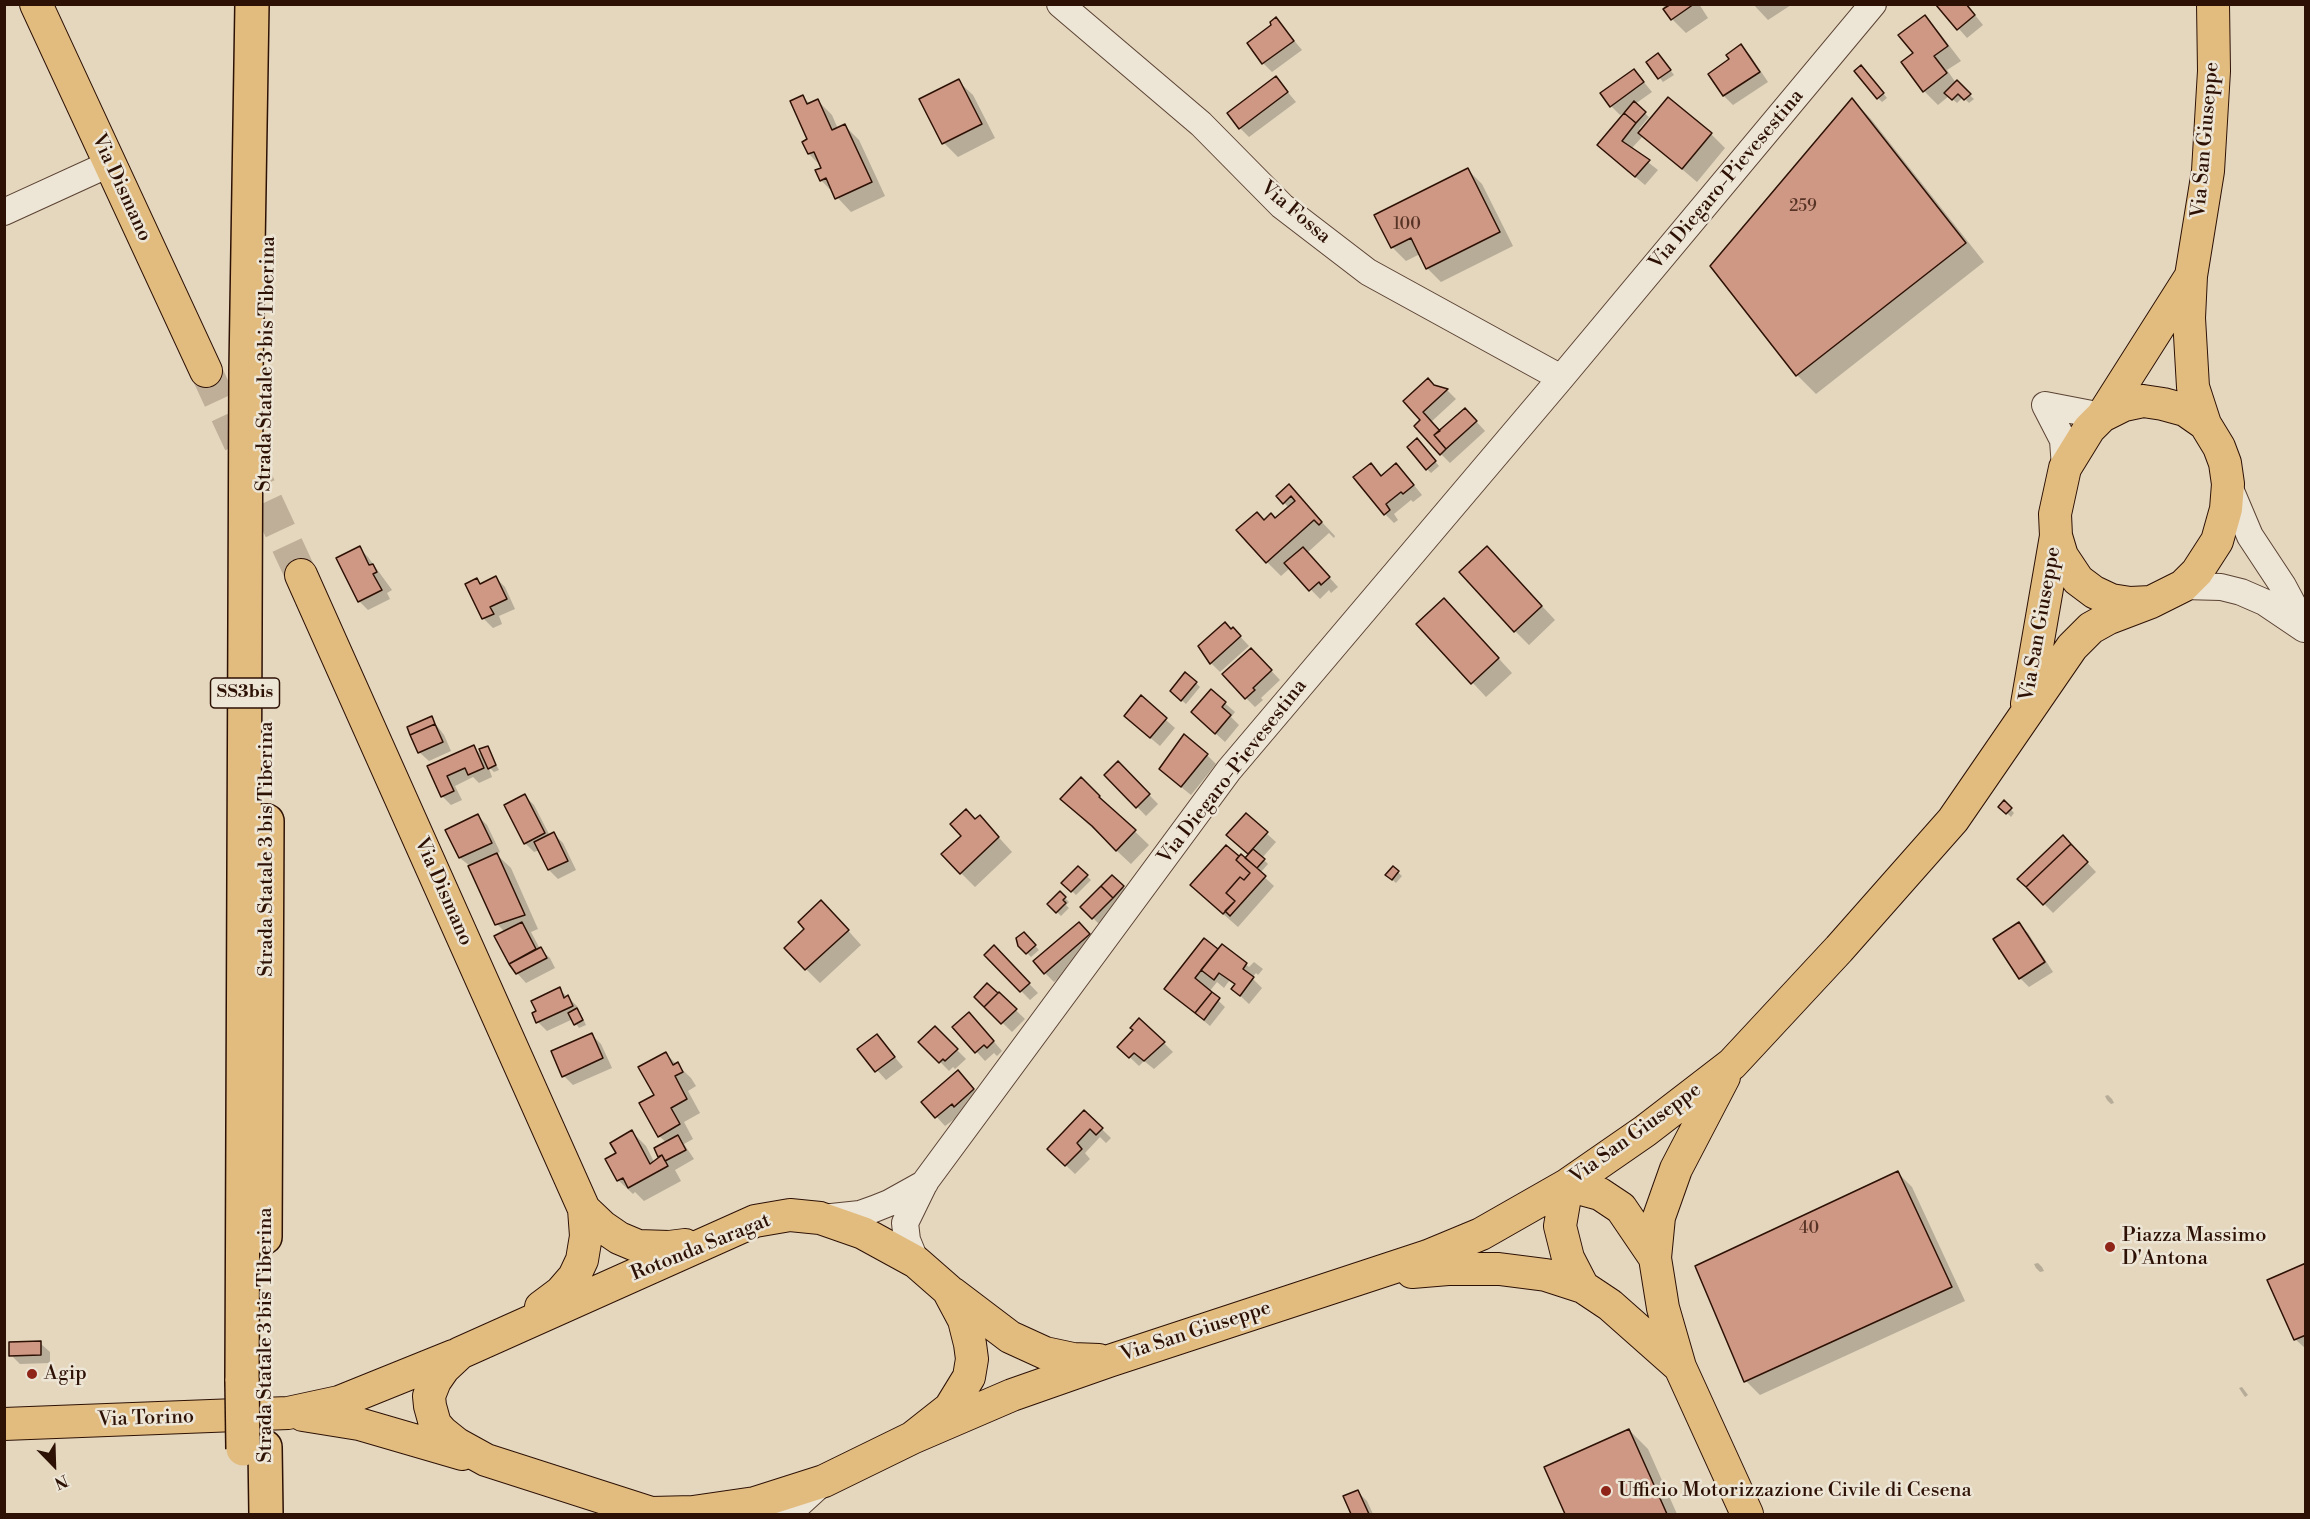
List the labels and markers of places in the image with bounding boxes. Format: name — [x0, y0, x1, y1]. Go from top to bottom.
place label: Piazza Massimo D'Antona — [2122, 1224, 2267, 1271]
marker: Piazza Massimo D'Antona — [2103, 1240, 2117, 1254]
place label: Agip — [44, 1362, 87, 1386]
marker: Agip — [25, 1367, 39, 1381]
place label: Ufficio Motorizzazione Civile di Cesena — [1618, 1479, 1972, 1503]
marker: Ufficio Motorizzazione Civile di Cesena — [1599, 1484, 1613, 1498]

